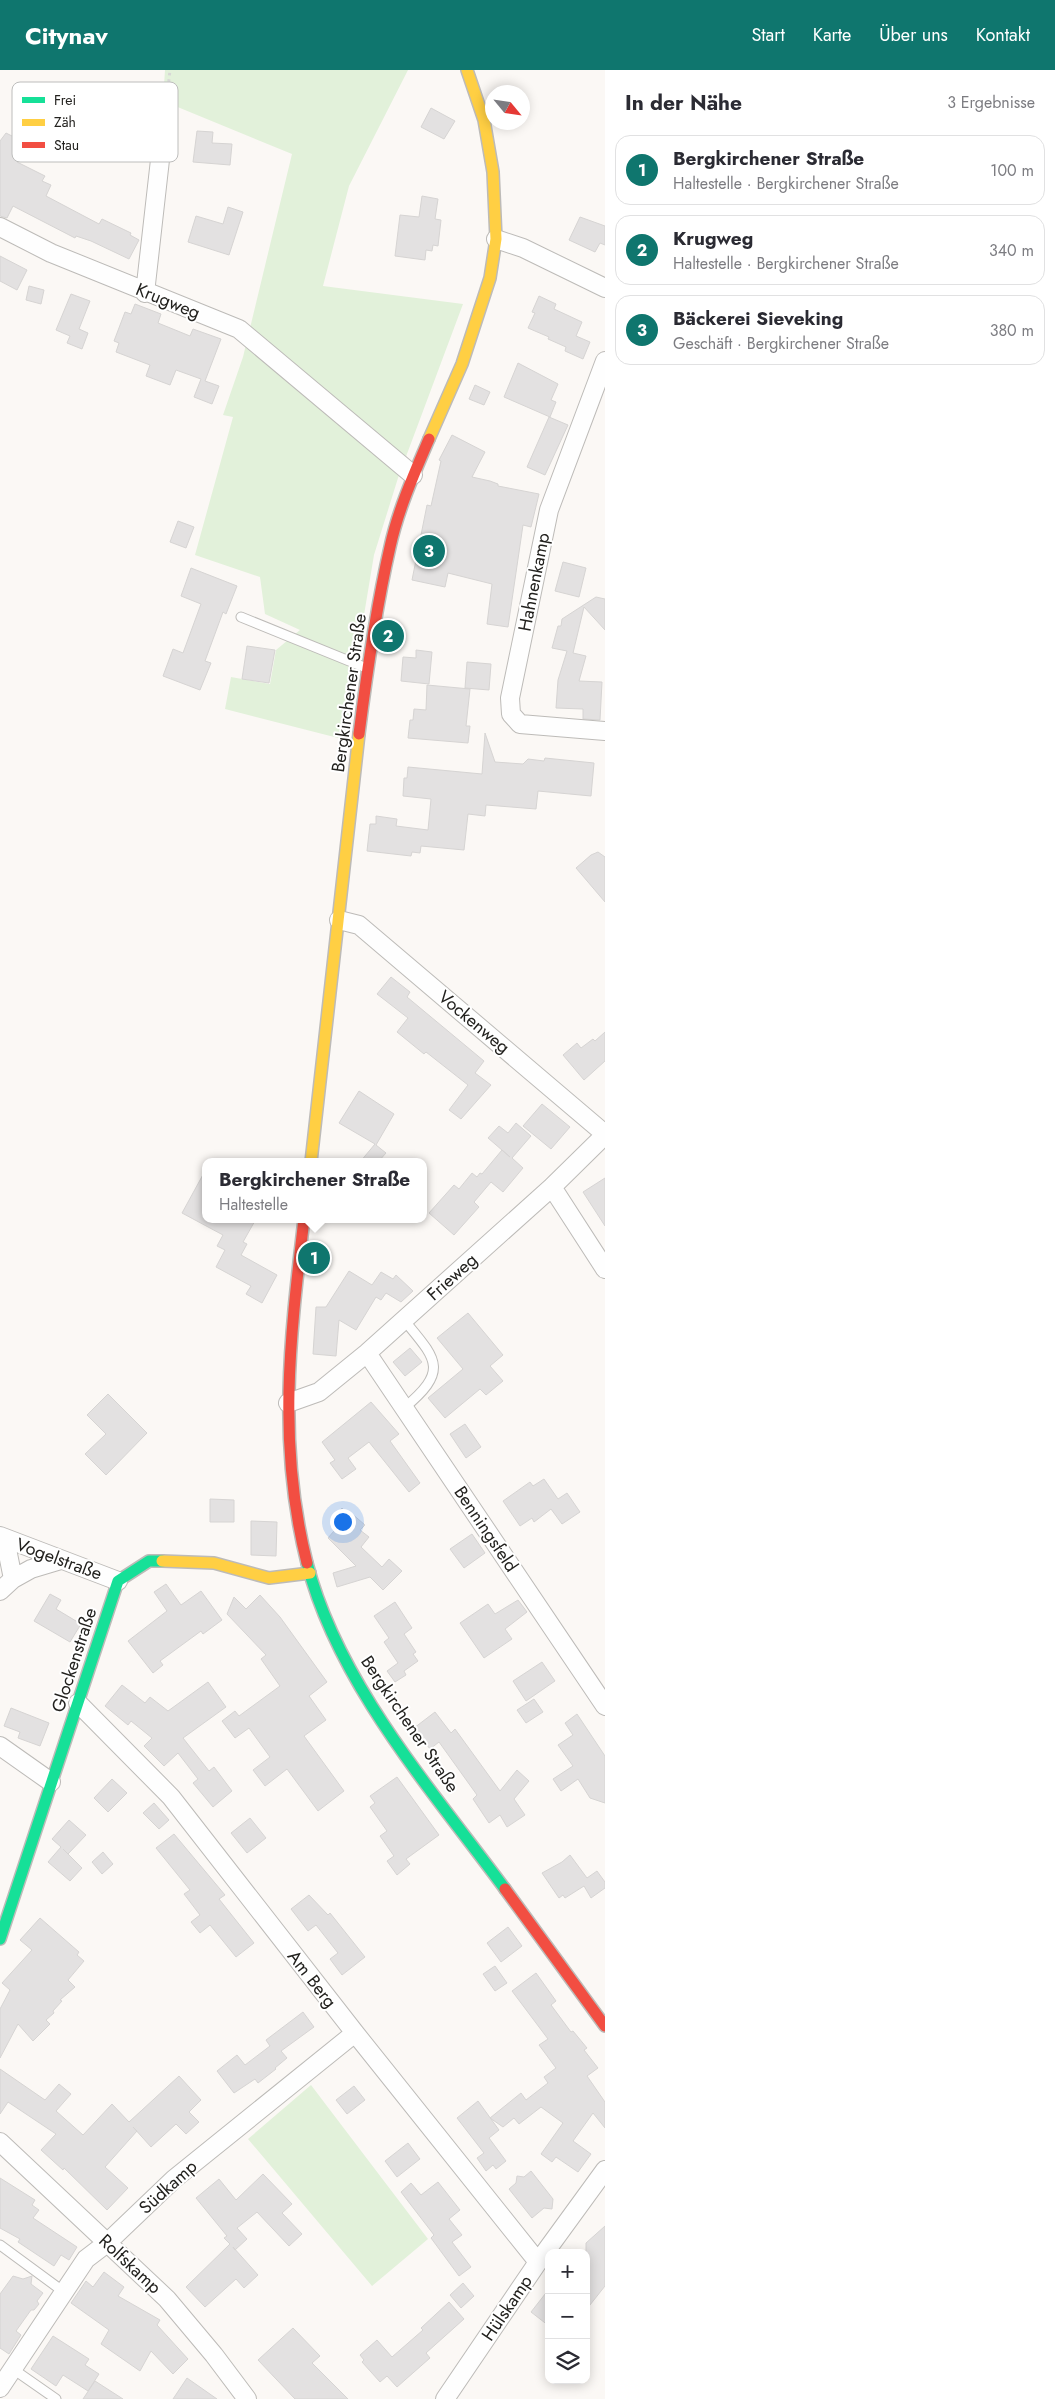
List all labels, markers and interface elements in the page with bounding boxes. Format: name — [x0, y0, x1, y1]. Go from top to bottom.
text: Citynav — [25, 18, 108, 53]
text: Start — [751, 22, 785, 48]
text: Karte — [813, 22, 851, 48]
text: Über uns — [879, 22, 948, 48]
text: Kontakt — [976, 22, 1030, 48]
legend — [12, 82, 178, 162]
north arrow — [485, 85, 530, 130]
text: In der Nähe — [625, 88, 742, 118]
text: Frei — [54, 90, 76, 110]
text: 3 Ergebnisse — [947, 91, 1035, 114]
text: Zäh — [54, 112, 76, 132]
text: Stau — [54, 135, 79, 155]
text: Bergkirchener Straße — [673, 145, 864, 172]
text: 1 — [638, 159, 646, 182]
text: 100 m — [990, 159, 1034, 182]
text: Haltestelle · Bergkirchener Straße — [673, 172, 899, 195]
text: Krugweg — [673, 225, 753, 252]
text: 2 — [637, 239, 647, 262]
text: 340 m — [989, 239, 1034, 262]
text: Haltestelle · Bergkirchener Straße — [673, 252, 899, 275]
street label: Krugweg — [132, 276, 204, 326]
text: Bäckerei Sieveking — [673, 305, 843, 332]
text: 3 — [637, 319, 647, 342]
text: 380 m — [990, 319, 1034, 342]
text: Geschäft · Bergkirchener Straße — [673, 332, 889, 355]
street label: Hahnenkamp — [512, 530, 556, 634]
pin: 3 — [413, 532, 445, 570]
street label: Bergkirchener Straße — [325, 612, 373, 774]
pin: 2 — [372, 617, 404, 655]
street label: Vockenweg — [432, 984, 516, 1060]
popup — [202, 1158, 427, 1223]
text: Bergkirchener Straße — [219, 1166, 410, 1193]
text: Haltestelle — [219, 1193, 288, 1216]
pin: 1 — [298, 1239, 330, 1277]
street label: Frieweg — [421, 1247, 483, 1307]
street label: Benningsfeld — [448, 1481, 524, 1577]
your location — [330, 1509, 356, 1535]
street label: Vogelstraße — [12, 1531, 106, 1587]
street label: Glockenstraße — [45, 1604, 103, 1716]
street label: Bergkirchener Straße — [354, 1650, 466, 1798]
street label: Am Berg — [281, 1945, 343, 2013]
street label: Südkamp — [133, 2154, 203, 2220]
street label: Rolfskamp — [93, 2228, 167, 2300]
map controls — [545, 2249, 590, 2384]
button: + — [545, 2249, 590, 2294]
street label: Hülskamp — [475, 2270, 539, 2346]
button: − — [545, 2294, 590, 2339]
button: layers — [545, 2339, 590, 2384]

